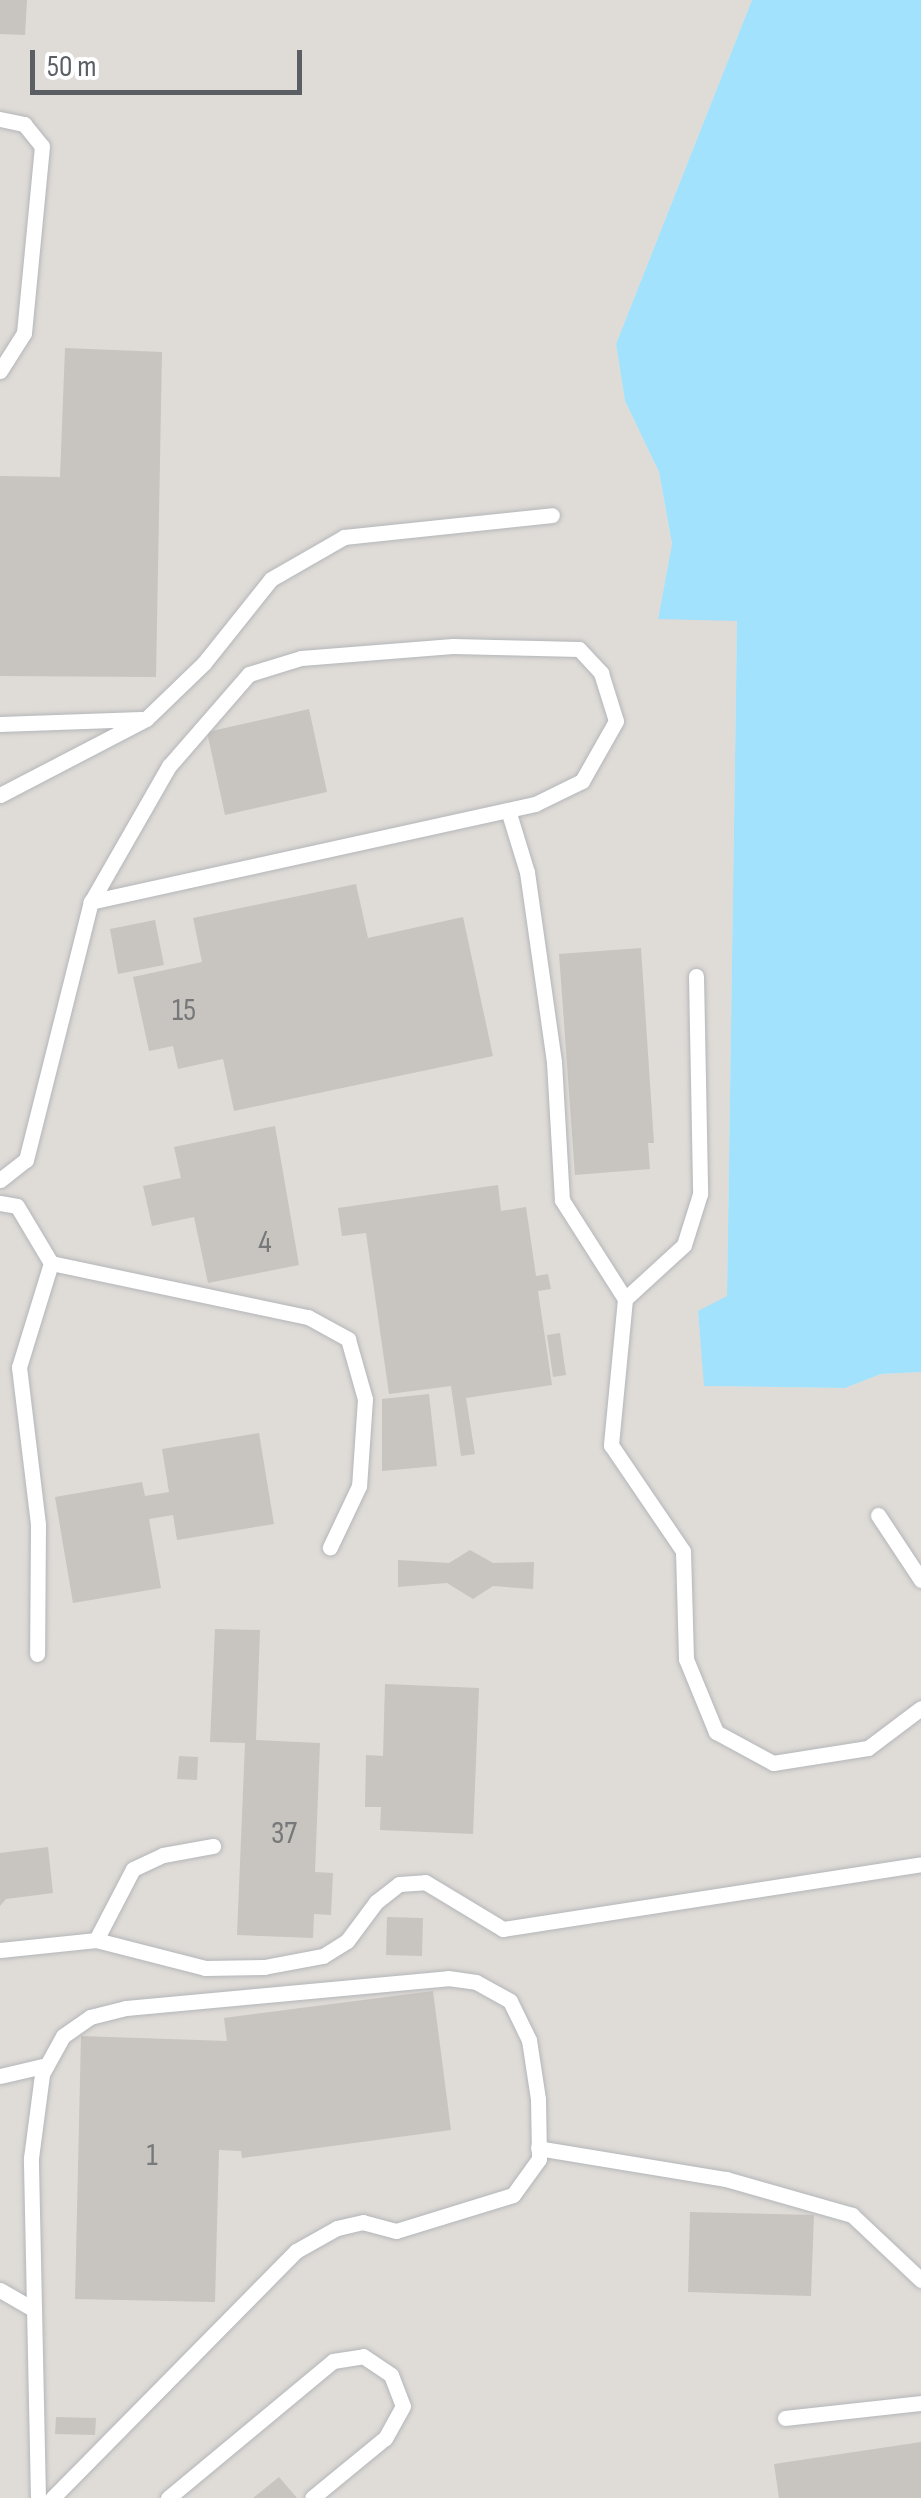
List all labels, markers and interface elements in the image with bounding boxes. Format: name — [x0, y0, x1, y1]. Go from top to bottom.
scale bar — [35, 30, 308, 92]
text: 50 m — [47, 49, 96, 85]
house number: 15 — [172, 992, 196, 1030]
house number: 4 — [258, 1224, 272, 1262]
house number: 37 — [271, 1815, 297, 1853]
house number: 1 — [146, 2137, 158, 2175]

